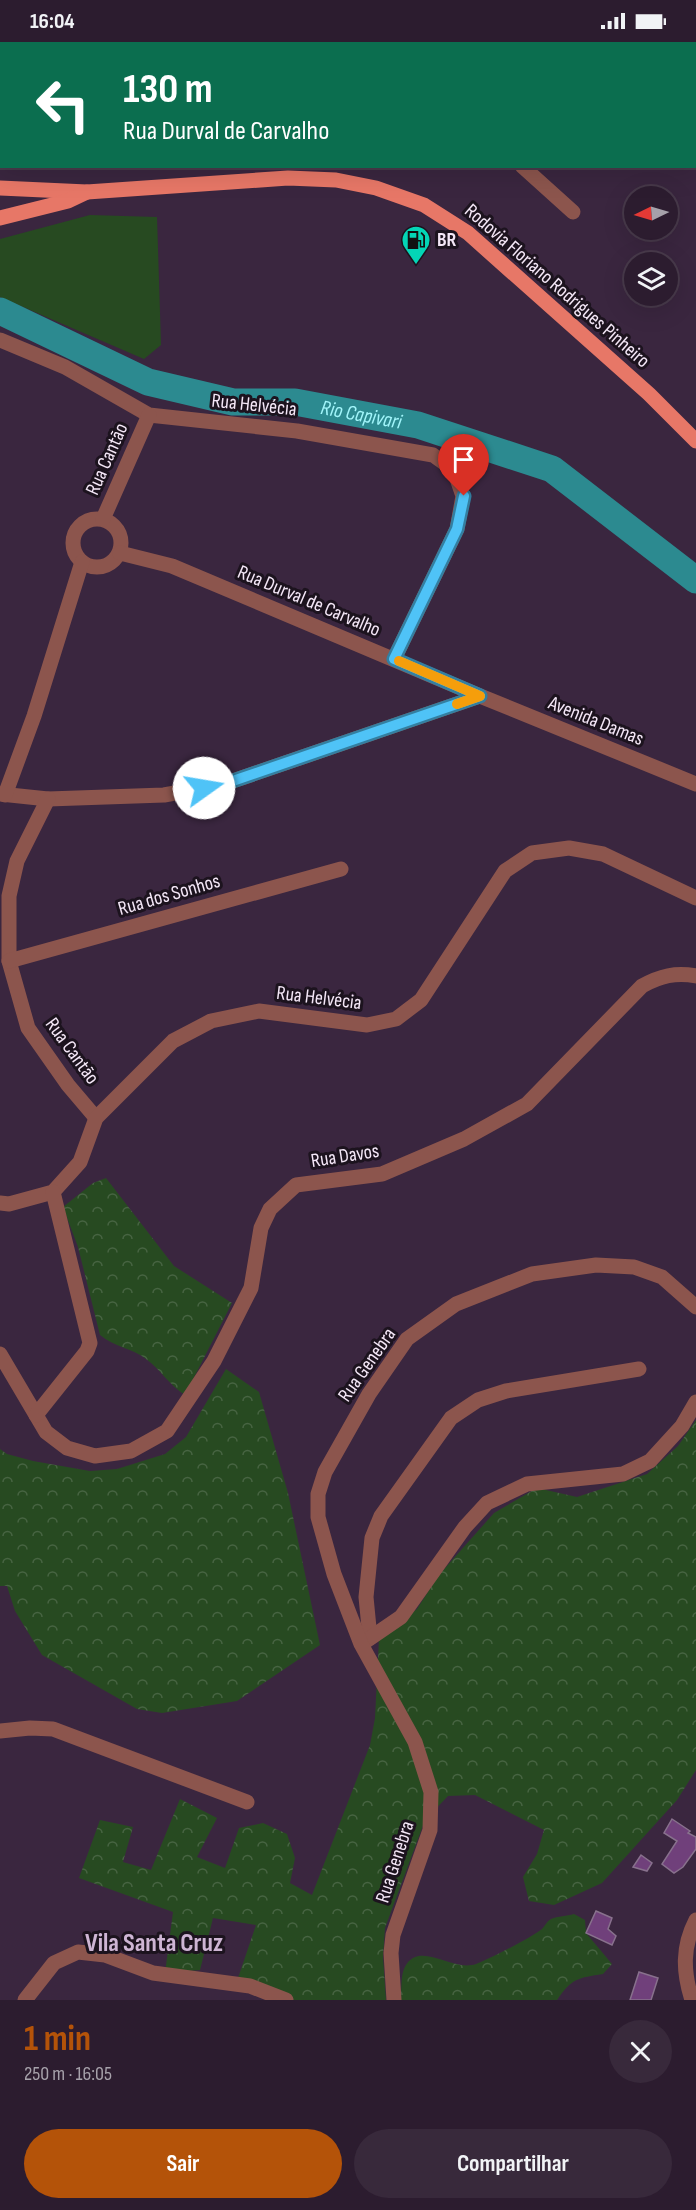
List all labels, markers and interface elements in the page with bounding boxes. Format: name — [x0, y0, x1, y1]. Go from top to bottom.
text: 16:04 — [30, 8, 75, 35]
text: 130 m — [123, 64, 213, 115]
icon: left — [24, 66, 102, 144]
text: Rua Durval de Carvalho — [123, 115, 329, 147]
north arrow — [624, 186, 678, 240]
map controls — [624, 186, 678, 306]
street label: Rodovia Floriano Rodrigues Pinheiro — [459, 199, 655, 373]
fuel station icon: BR — [400, 224, 432, 266]
place label: BR — [437, 228, 457, 252]
button: layers — [624, 252, 678, 306]
street label: Rua Helvécia — [210, 389, 298, 421]
water label: Rio Capivari — [319, 395, 405, 434]
street label: Rua Cantão — [81, 419, 133, 499]
pin — [438, 434, 489, 496]
icon: arrive — [447, 443, 480, 476]
street label: Rua Durval de Carvalho — [234, 560, 384, 642]
street label: Avenida Damas — [544, 691, 647, 751]
position arrow — [172, 756, 236, 820]
street label: Rua dos Sonhos — [115, 869, 223, 921]
street label: Rua Helvécia — [275, 981, 363, 1015]
street label: Rua Cantão — [40, 1013, 104, 1089]
street label: Rua Davos — [309, 1139, 381, 1173]
street label: Rua Genebra — [333, 1323, 401, 1407]
street label: Rua Genebra — [371, 1818, 419, 1906]
district label: Vila Santa Cruz — [85, 1928, 223, 1959]
text: 1 min — [24, 2018, 91, 2061]
button: close — [609, 2020, 672, 2083]
text: 250 m · 16:05 — [24, 2062, 112, 2086]
button: Sair — [24, 2129, 342, 2198]
button: Compartilhar — [354, 2129, 672, 2198]

